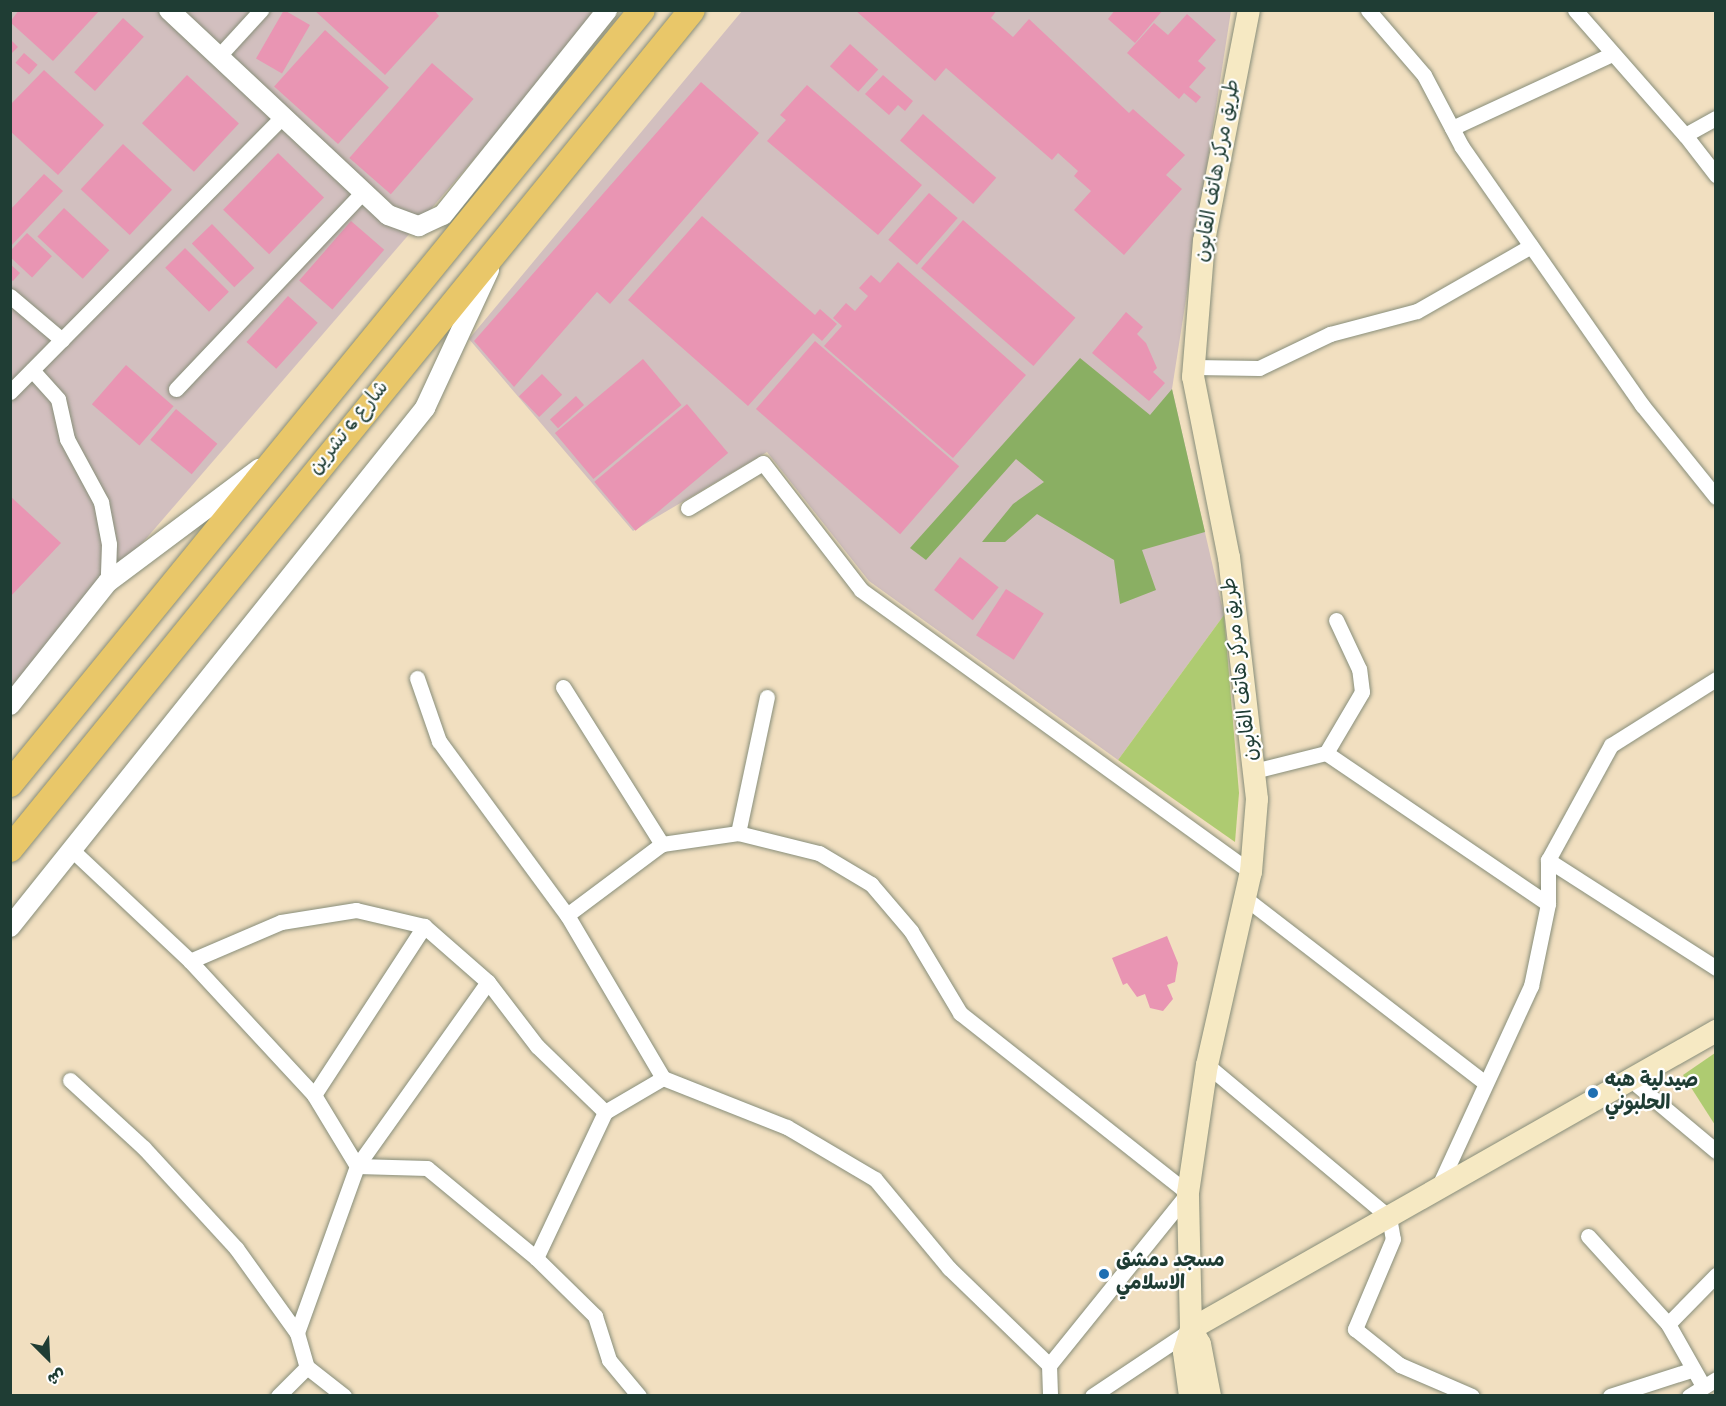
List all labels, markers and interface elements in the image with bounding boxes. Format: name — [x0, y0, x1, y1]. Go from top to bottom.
street label: طريق مركز هاتف القابون — [1191, 78, 1247, 264]
street label: شارع 6 تشرين — [305, 377, 395, 481]
street label: طريق مركز هاتف القابون — [1219, 576, 1265, 762]
place label: صيدلية هبه الحلبوني — [1605, 1070, 1698, 1117]
marker: صيدلية هبه الحلبوني — [1586, 1086, 1600, 1100]
place label: مسجد دمشق الاسلامي — [1116, 1250, 1225, 1297]
marker: مسجد دمشق الاسلامي — [1097, 1267, 1111, 1281]
north arrow — [18, 1328, 78, 1388]
text: ش — [44, 1363, 67, 1387]

